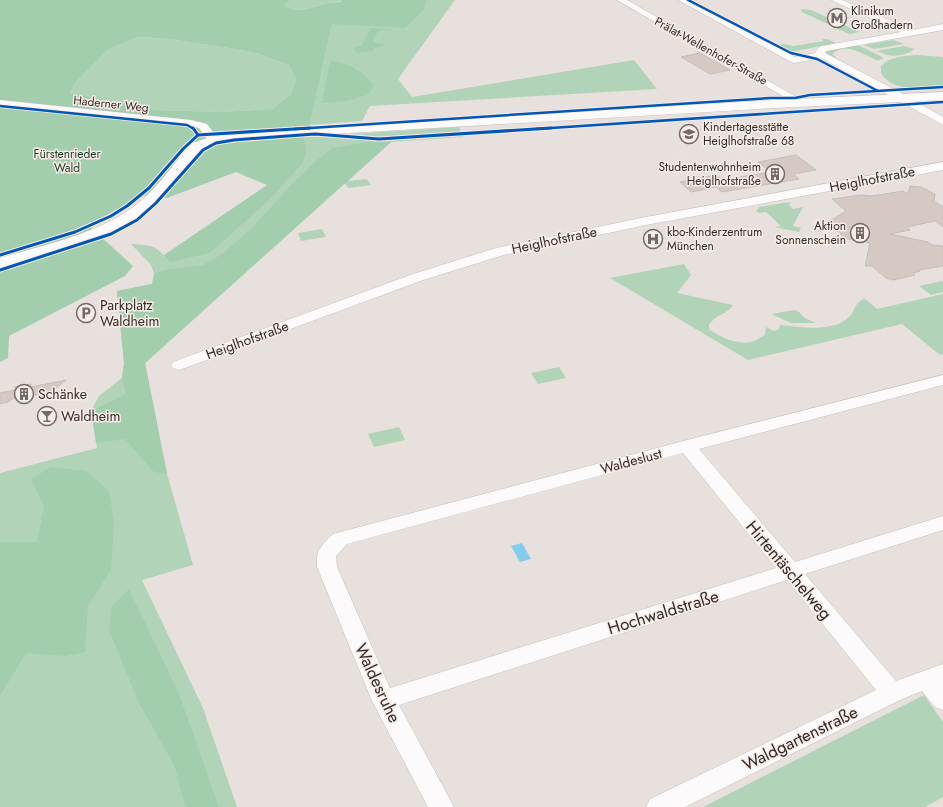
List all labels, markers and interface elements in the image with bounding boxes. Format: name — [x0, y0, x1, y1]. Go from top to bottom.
place label: Klinikum Großhadern — [851, 2, 913, 34]
metro station icon: Klinikum Großhadern — [826, 7, 848, 29]
street label: Prälat-Wellenhofer-Straße — [651, 12, 771, 90]
street label: Haderner Weg — [72, 91, 150, 117]
place label: Kindertagesstätte Heiglhofstraße 68 — [703, 118, 794, 150]
school or university icon: Kindertagesstätte Heiglhofstraße 68 — [678, 123, 700, 145]
park label: Fürstenrieder Wald — [33, 145, 101, 177]
place label: Studentenwohnheim Heiglhofstraße — [659, 158, 761, 190]
street label: Heiglhofstraße — [828, 161, 916, 197]
building icon: Studentenwohnheim Heiglhofstraße — [764, 163, 786, 185]
place label: Aktion Sonnenschein — [775, 217, 846, 249]
street label: Heiglhofstraße — [510, 221, 598, 259]
building icon: Aktion Sonnenschein — [849, 222, 871, 244]
place label: kbo-Kinderzentrum München — [667, 223, 762, 255]
hospital icon: kbo-Kinderzentrum München — [642, 228, 664, 250]
place label: Parkplatz Waldheim — [100, 295, 160, 331]
parking icon: Parkplatz Waldheim — [75, 302, 97, 324]
street label: Heiglhofstraße — [203, 316, 291, 364]
building icon: Schänke — [13, 383, 35, 405]
place label: Schänke — [38, 384, 87, 404]
bar icon: Waldheim — [36, 405, 58, 427]
place label: Waldheim — [61, 406, 121, 426]
street label: Waldeslust — [598, 443, 665, 479]
street label: Hirtentäschelweg — [740, 515, 838, 625]
street label: Hochwaldstraße — [604, 584, 722, 640]
street label: Waldesruhe — [349, 639, 407, 727]
street label: Waldgartenstraße — [738, 700, 862, 776]

